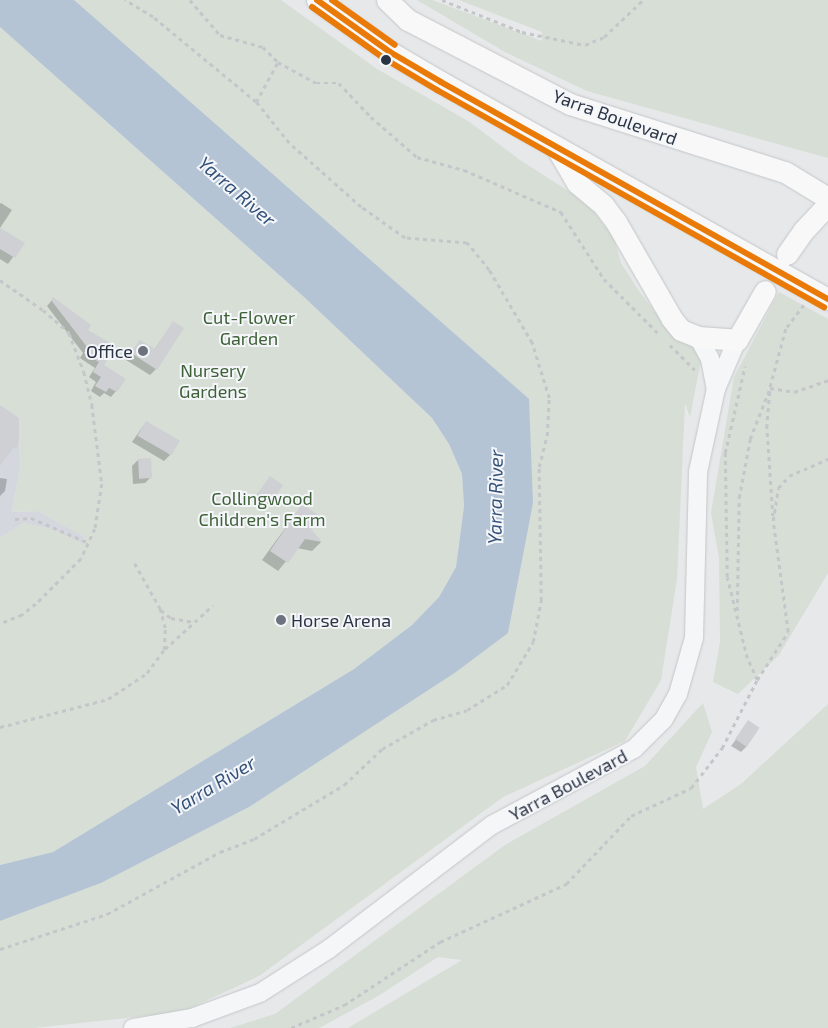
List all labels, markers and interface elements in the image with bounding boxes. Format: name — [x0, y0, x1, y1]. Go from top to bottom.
unlabelled marker — [381, 55, 391, 65]
street label: Yarra Boulevard — [550, 84, 680, 150]
water label: Yarra River — [194, 151, 280, 231]
park label: Cut-Flower Garden — [203, 307, 295, 350]
place label: Office — [86, 340, 133, 362]
marker: Office — [137, 345, 149, 357]
park label: Nursery Gardens — [179, 360, 247, 402]
water label: Yarra River — [483, 449, 507, 545]
park label: Collingwood Children's Farm — [199, 488, 325, 530]
place label: Horse Arena — [291, 609, 391, 631]
marker: Horse Arena — [275, 614, 287, 626]
street label: Yarra Boulevard — [505, 745, 631, 825]
water label: Yarra River — [167, 751, 259, 819]

